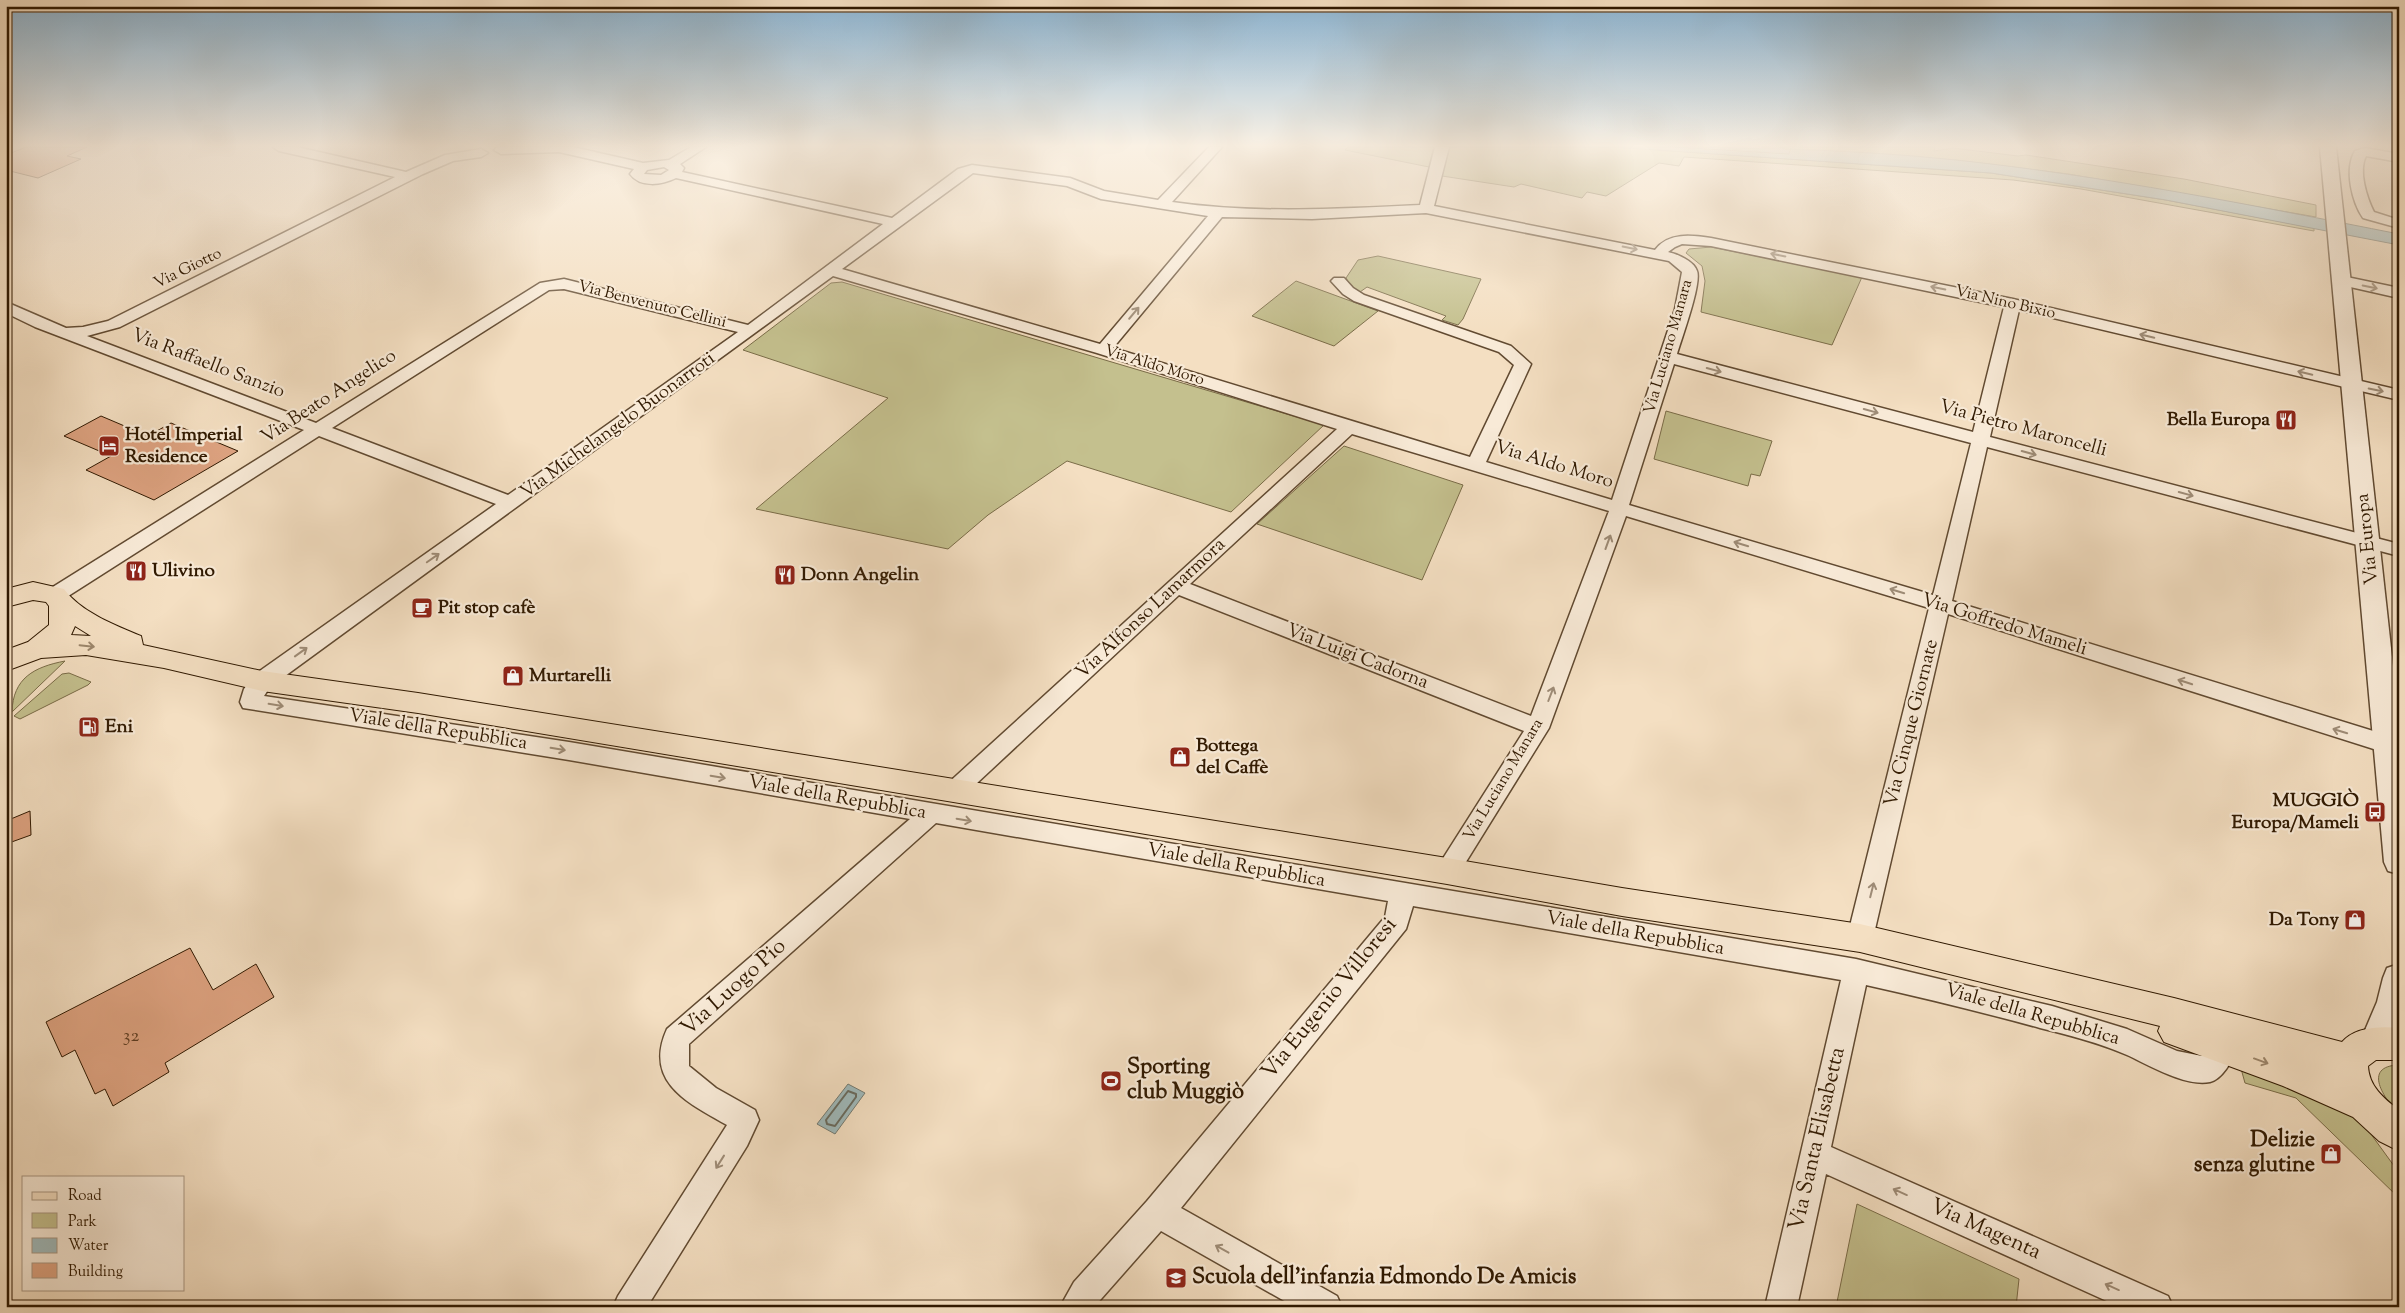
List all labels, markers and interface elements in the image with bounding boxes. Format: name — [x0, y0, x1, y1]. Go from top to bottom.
street label: Via Giotto — [150, 243, 226, 295]
one-way arrow — [1622, 244, 1638, 253]
one-way arrow — [1771, 250, 1787, 260]
street label: Via Benvenuto Cellini — [575, 275, 729, 335]
street label: Via Luciano Manara — [1639, 277, 1699, 417]
street label: Via Nino Bixio — [1952, 280, 2058, 326]
one-way arrow — [1930, 283, 1946, 292]
one-way arrow — [2362, 283, 2378, 293]
one-way arrow — [1128, 307, 1139, 320]
street label: Via Raffaello Sanzio — [127, 322, 289, 406]
one-way arrow — [2140, 331, 2156, 340]
street label: Via Aldo Moro — [1101, 340, 1207, 392]
street label: Via Beato Angelico — [256, 343, 402, 451]
street label: Via Michelangelo Buonarroti — [515, 346, 721, 506]
one-way arrow — [1706, 365, 1722, 375]
one-way arrow — [2298, 368, 2314, 377]
one-way arrow — [2367, 386, 2383, 395]
street label: Via Pietro Maroncelli — [1936, 394, 2110, 464]
one-way arrow — [1863, 407, 1879, 417]
place label: Bella Europa — [2167, 407, 2270, 434]
restaurant icon: Bella Europa — [2274, 408, 2298, 432]
place label: Hotel Imperial Residence — [125, 422, 243, 471]
hotel icon: Hotel Imperial Residence — [97, 434, 121, 458]
street label: Via Aldo Moro — [1491, 434, 1617, 496]
one-way arrow — [2020, 449, 2036, 458]
one-way arrow — [2177, 490, 2193, 499]
street label: Via Europa — [2350, 492, 2386, 586]
street label: Via Alfonso Lamarmora — [1070, 532, 1232, 686]
one-way arrow — [1604, 535, 1613, 550]
one-way arrow — [1734, 538, 1750, 548]
one-way arrow — [426, 553, 440, 563]
place label: Ulivino — [152, 558, 215, 585]
restaurant icon: Ulivino — [124, 559, 148, 583]
place label: Donn Angelin — [801, 562, 920, 589]
restaurant icon: Donn Angelin — [773, 563, 797, 587]
one-way arrow — [1889, 586, 1905, 596]
street label: Via Goffredo Mameli — [1918, 587, 2090, 663]
place label: Pit stop cafè — [438, 595, 536, 622]
cafe icon: Pit stop cafè — [410, 596, 434, 620]
street label: Via Luigi Cadorna — [1282, 617, 1432, 697]
street label: Via Cinque Giornate — [1878, 636, 1946, 810]
one-way arrow — [78, 641, 94, 651]
one-way arrow — [294, 647, 307, 658]
place label: Murtarelli — [529, 663, 612, 690]
shop icon: Murtarelli — [501, 664, 525, 688]
one-way arrow — [2178, 676, 2194, 686]
one-way arrow — [1547, 687, 1556, 702]
one-way arrow — [268, 701, 284, 711]
street label: Viale della Repubblica — [347, 703, 530, 757]
place label: Eni — [105, 714, 134, 741]
street label: Via Luciano Manara — [1458, 714, 1550, 845]
fuel station icon: Eni — [77, 715, 101, 739]
one-way arrow — [2333, 725, 2349, 735]
place label: Bottega del Caffè — [1196, 733, 1269, 782]
one-way arrow — [549, 744, 565, 754]
shop icon: Bottega del Caffè — [1168, 745, 1192, 769]
street label: Viale della Repubblica — [746, 769, 929, 827]
one-way arrow — [709, 772, 725, 782]
place label: MUGGIÒ Europa/Mameli — [2231, 788, 2360, 837]
bus stop icon: MUGGIÒ Europa/Mameli — [2363, 800, 2387, 824]
one-way arrow — [956, 815, 972, 825]
street label: Viale della Repubblica — [1145, 837, 1328, 895]
one-way arrow — [1868, 883, 1877, 899]
street label: Viale della Repubblica — [1544, 905, 1727, 963]
place label: Da Tony — [2269, 907, 2340, 934]
shop icon: Da Tony — [2343, 908, 2367, 932]
street label: Via Eugenio Villoresi — [1255, 911, 1405, 1087]
street label: Via Luogo Pio — [674, 932, 794, 1044]
street label: Viale della Repubblica — [1941, 977, 2123, 1053]
house number: 32 — [123, 1023, 139, 1050]
street label: Via Santa Elisabetta — [1781, 1044, 1855, 1234]
place label: Sporting club Muggiò — [1127, 1052, 1244, 1109]
one-way arrow — [2252, 1057, 2268, 1066]
sports icon: Sporting club Muggiò — [1099, 1069, 1123, 1093]
place label: Delizie senza glutine — [2194, 1125, 2315, 1182]
shop icon: Delizie senza glutine — [2319, 1142, 2343, 1166]
one-way arrow — [715, 1155, 726, 1169]
legend — [22, 1176, 185, 1290]
text: Road — [68, 1186, 102, 1207]
one-way arrow — [1893, 1187, 1908, 1197]
street label: Via Magenta — [1924, 1191, 2046, 1269]
text: Park — [68, 1212, 97, 1233]
text: Water — [68, 1236, 109, 1257]
one-way arrow — [1216, 1243, 1230, 1253]
text: Building — [68, 1262, 123, 1283]
place label: Scuola dell'infanzia Edmondo De Amicis — [1192, 1262, 1577, 1294]
school or university icon: Scuola dell'infanzia Edmondo De Amicis — [1164, 1266, 1188, 1290]
one-way arrow — [2105, 1281, 2120, 1291]

